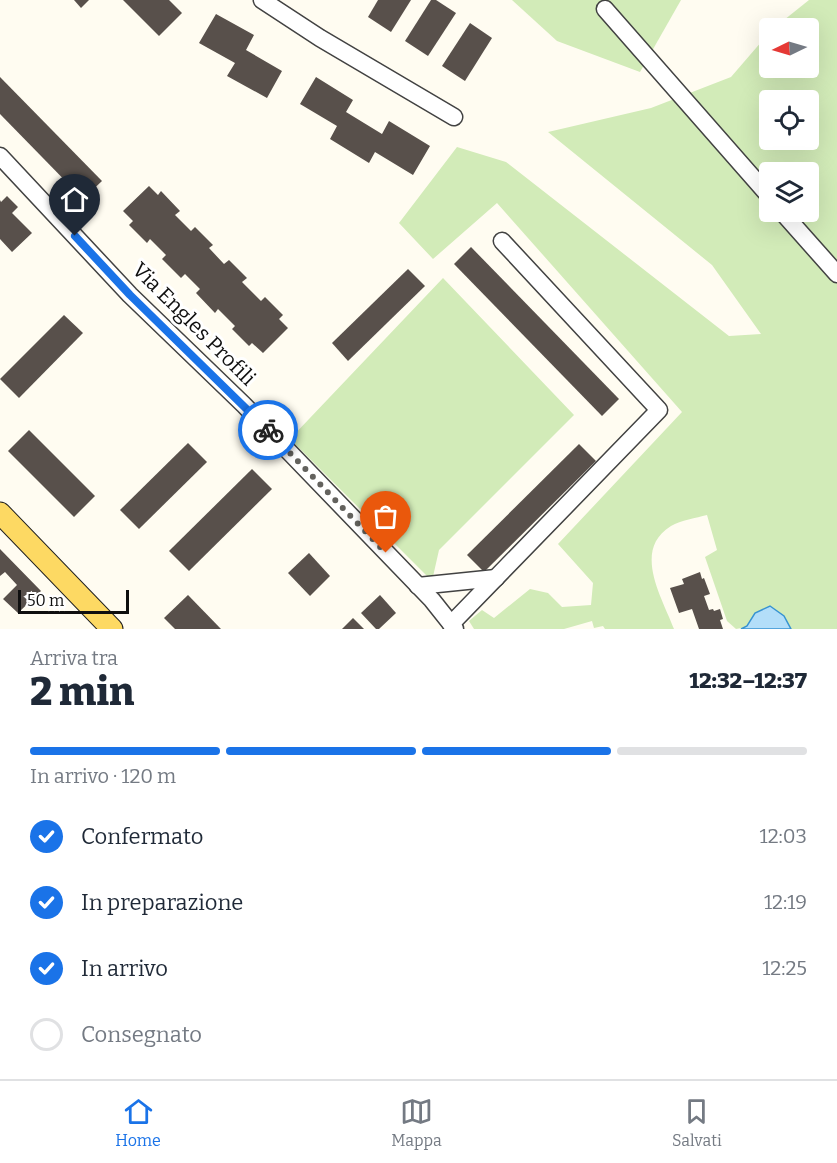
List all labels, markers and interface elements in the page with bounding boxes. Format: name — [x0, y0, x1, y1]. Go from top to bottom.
north arrow — [759, 18, 819, 78]
map controls — [759, 18, 819, 222]
button: locate — [759, 90, 819, 150]
button: layers — [759, 162, 819, 222]
pin — [49, 174, 100, 236]
icon: home — [58, 183, 91, 216]
street label: Via Engles Profili — [127, 257, 261, 391]
courier — [238, 400, 298, 460]
icon: bike — [252, 414, 285, 447]
pin — [360, 491, 411, 553]
icon: bag — [369, 500, 402, 533]
scale bar — [18, 587, 129, 614]
text: 50 m — [27, 591, 64, 610]
text: Arriva tra — [30, 646, 118, 670]
text: 12:32–12:37 — [689, 667, 807, 694]
text: 2 min — [30, 669, 134, 715]
text: In arrivo · 120 m — [30, 764, 176, 788]
icon: check — [30, 820, 63, 853]
text: Confermato — [81, 823, 203, 850]
text: 12:03 — [760, 824, 807, 848]
icon: check — [30, 886, 63, 919]
text: In preparazione — [81, 889, 243, 916]
text: 12:19 — [764, 890, 807, 914]
icon: check — [30, 952, 63, 985]
text: In arrivo — [81, 955, 168, 982]
text: 12:25 — [762, 956, 807, 980]
text: Consegnato — [81, 1021, 202, 1048]
tab: Home — [115, 1095, 161, 1150]
tab: Mappa — [391, 1095, 442, 1150]
tab: Salvati — [672, 1095, 722, 1150]

